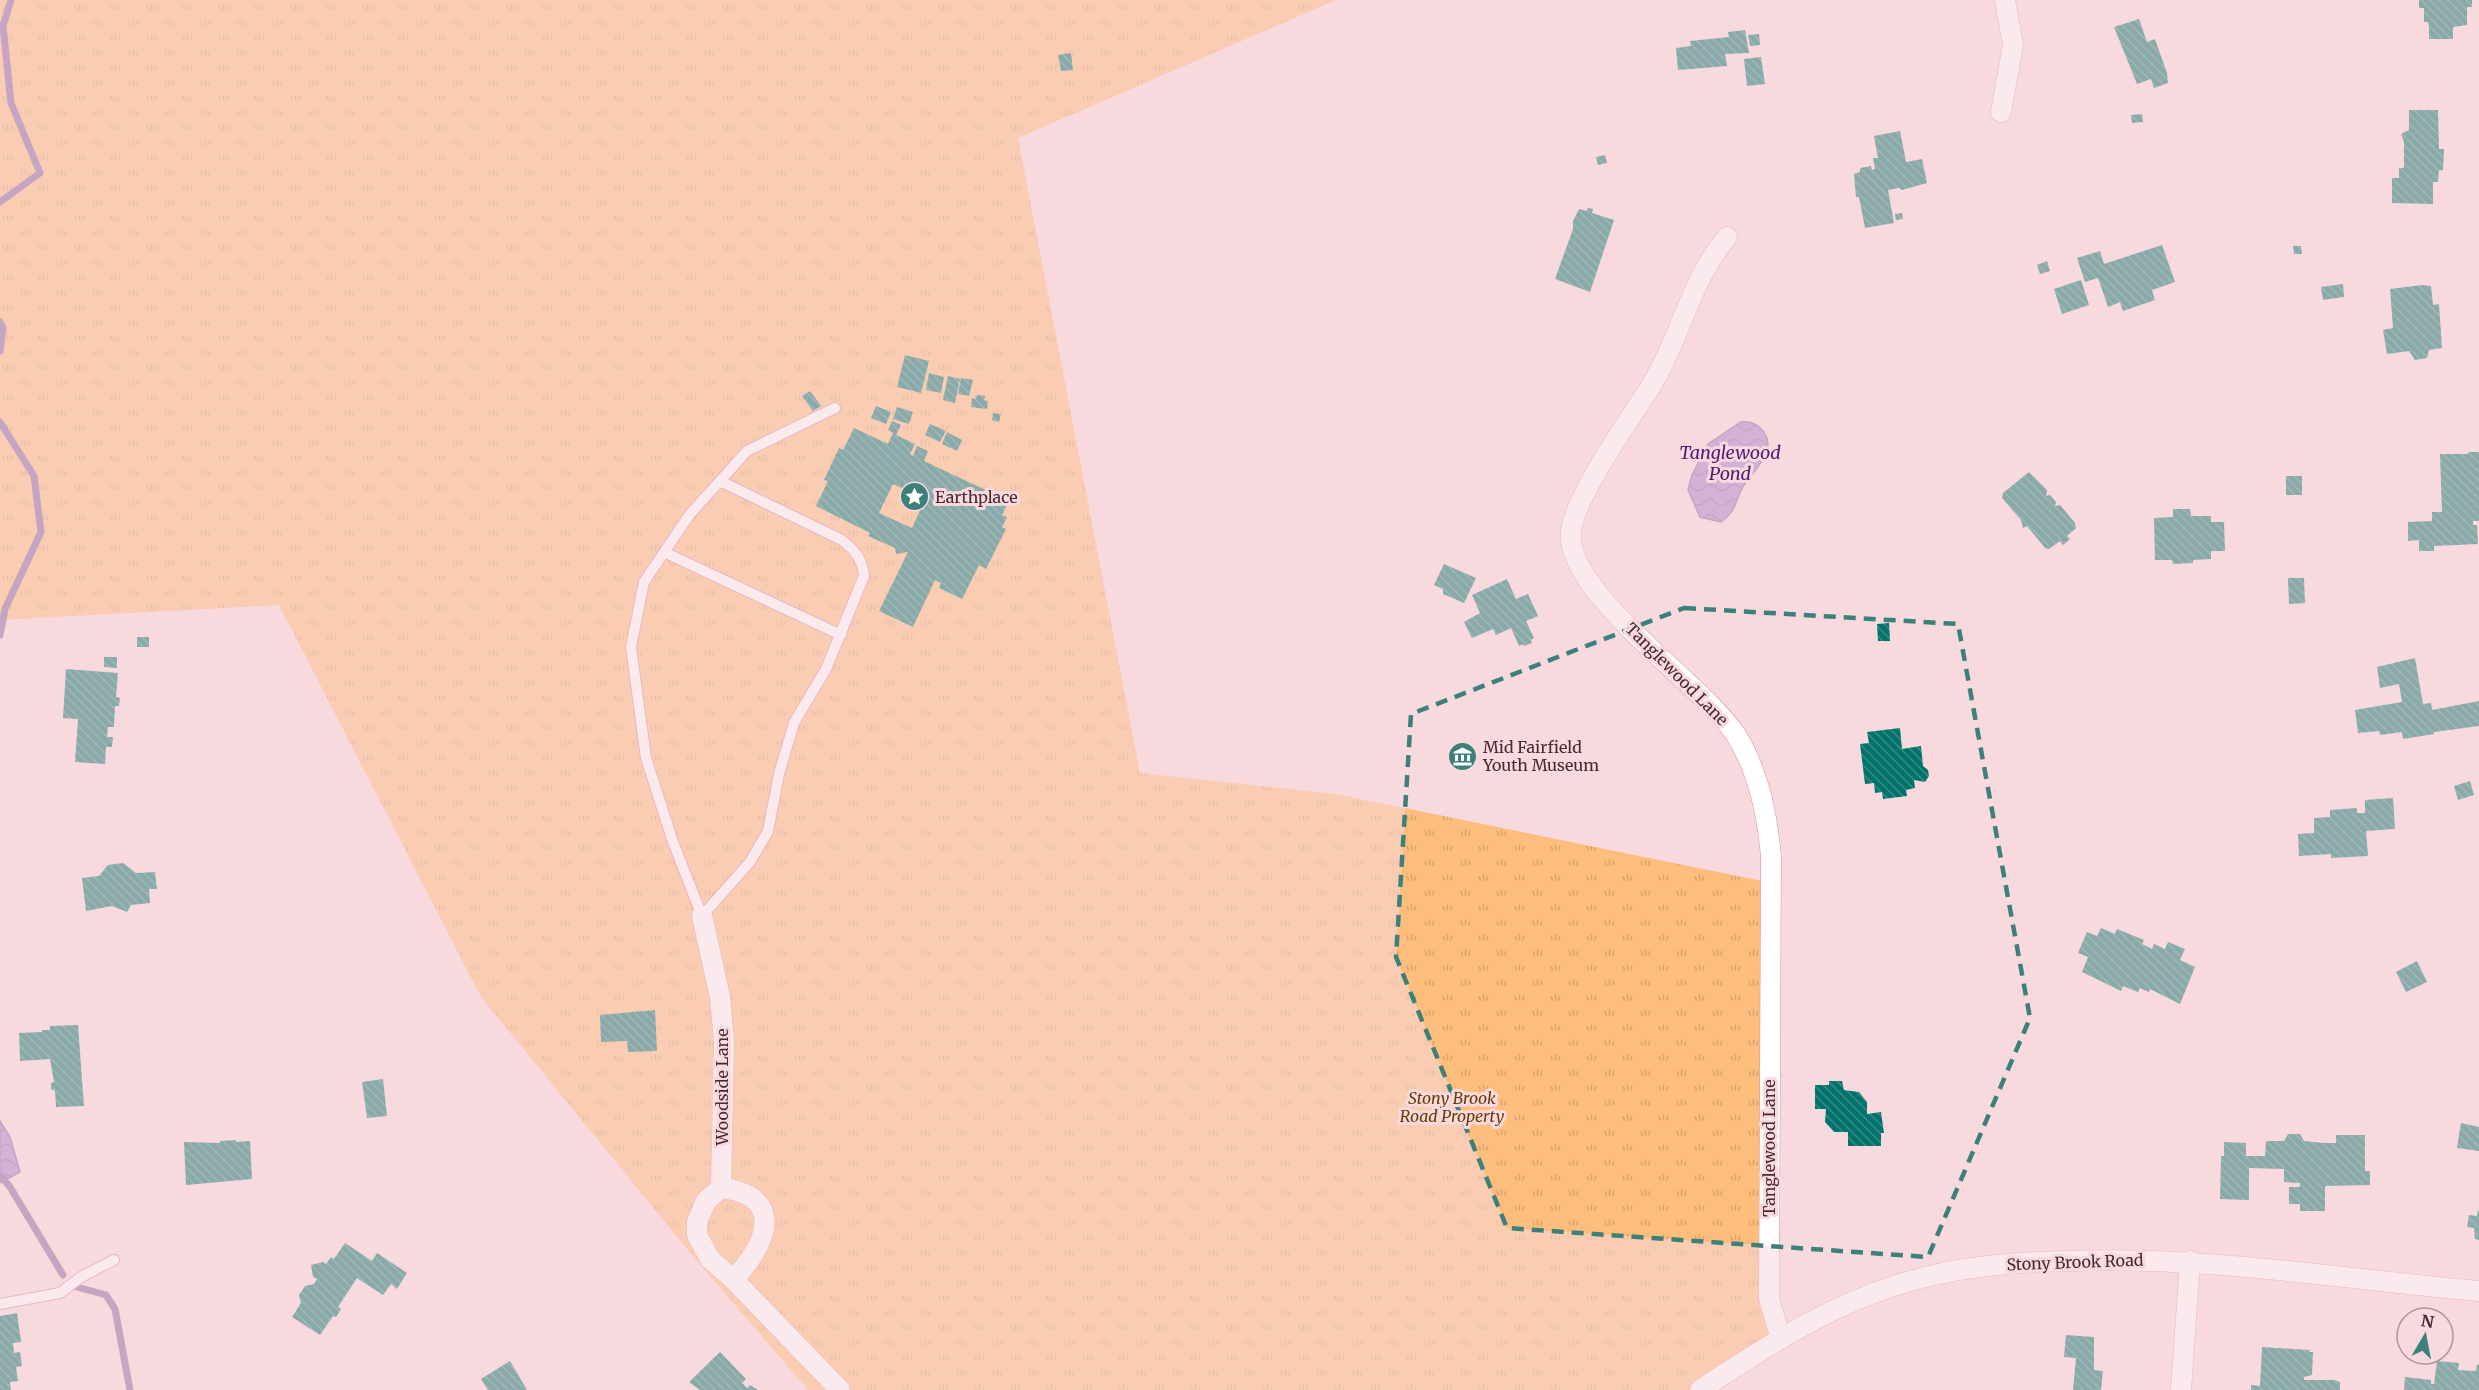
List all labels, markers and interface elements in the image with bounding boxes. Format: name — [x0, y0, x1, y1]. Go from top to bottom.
water label: Tanglewood Pond — [1679, 441, 1781, 485]
place icon: Earthplace — [898, 481, 930, 513]
place label: Earthplace — [935, 487, 1018, 507]
street label: Tanglewood Lane — [1621, 618, 1733, 730]
place label: Mid Fairfield Youth Museum — [1482, 737, 1599, 775]
museum icon: Mid Fairfield Youth Museum — [1446, 740, 1478, 772]
street label: Woodside Lane — [712, 1028, 732, 1147]
street label: Tanglewood Lane — [1759, 1079, 1779, 1217]
park label: Stony Brook Road Property — [1400, 1088, 1504, 1126]
street label: Stony Brook Road — [2006, 1250, 2144, 1274]
north arrow — [2395, 1306, 2455, 1366]
text: N — [2420, 1310, 2436, 1332]

